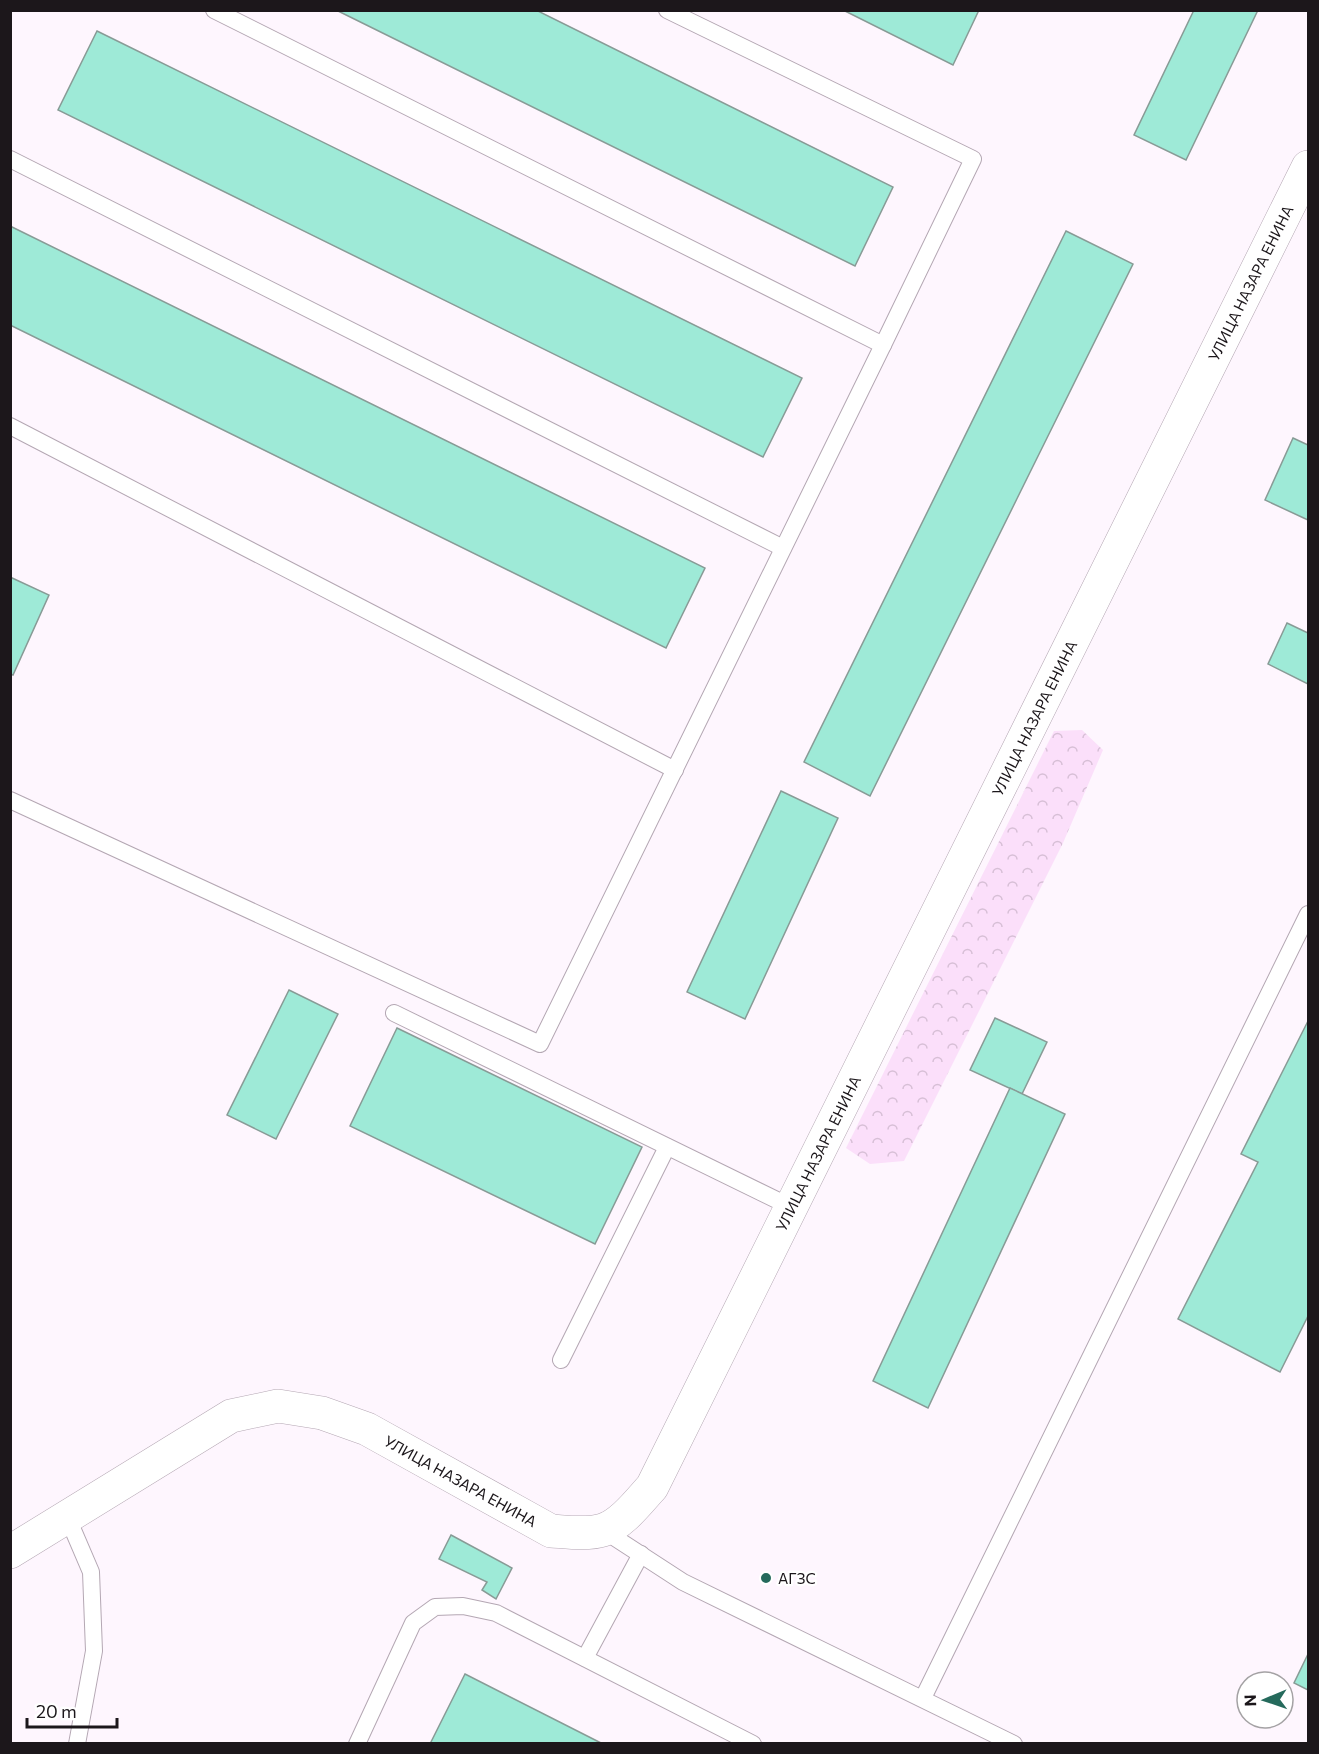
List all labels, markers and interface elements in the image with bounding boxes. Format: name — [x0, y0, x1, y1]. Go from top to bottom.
street label: УЛИЦА НАЗАРА ЕНИНА — [1204, 202, 1297, 364]
street label: УЛИЦА НАЗАРА ЕНИНА — [988, 637, 1080, 799]
street label: УЛИЦА НАЗАРА ЕНИНА — [772, 1073, 864, 1234]
street label: УЛИЦА НАЗАРА ЕНИНА — [381, 1431, 540, 1530]
place label: АГЗС — [778, 1569, 816, 1587]
marker: АГЗС — [759, 1571, 773, 1585]
north arrow — [1235, 1670, 1295, 1730]
scale bar — [27, 1691, 117, 1729]
text: N — [1240, 1694, 1259, 1707]
text: 20 m — [36, 1700, 77, 1722]

